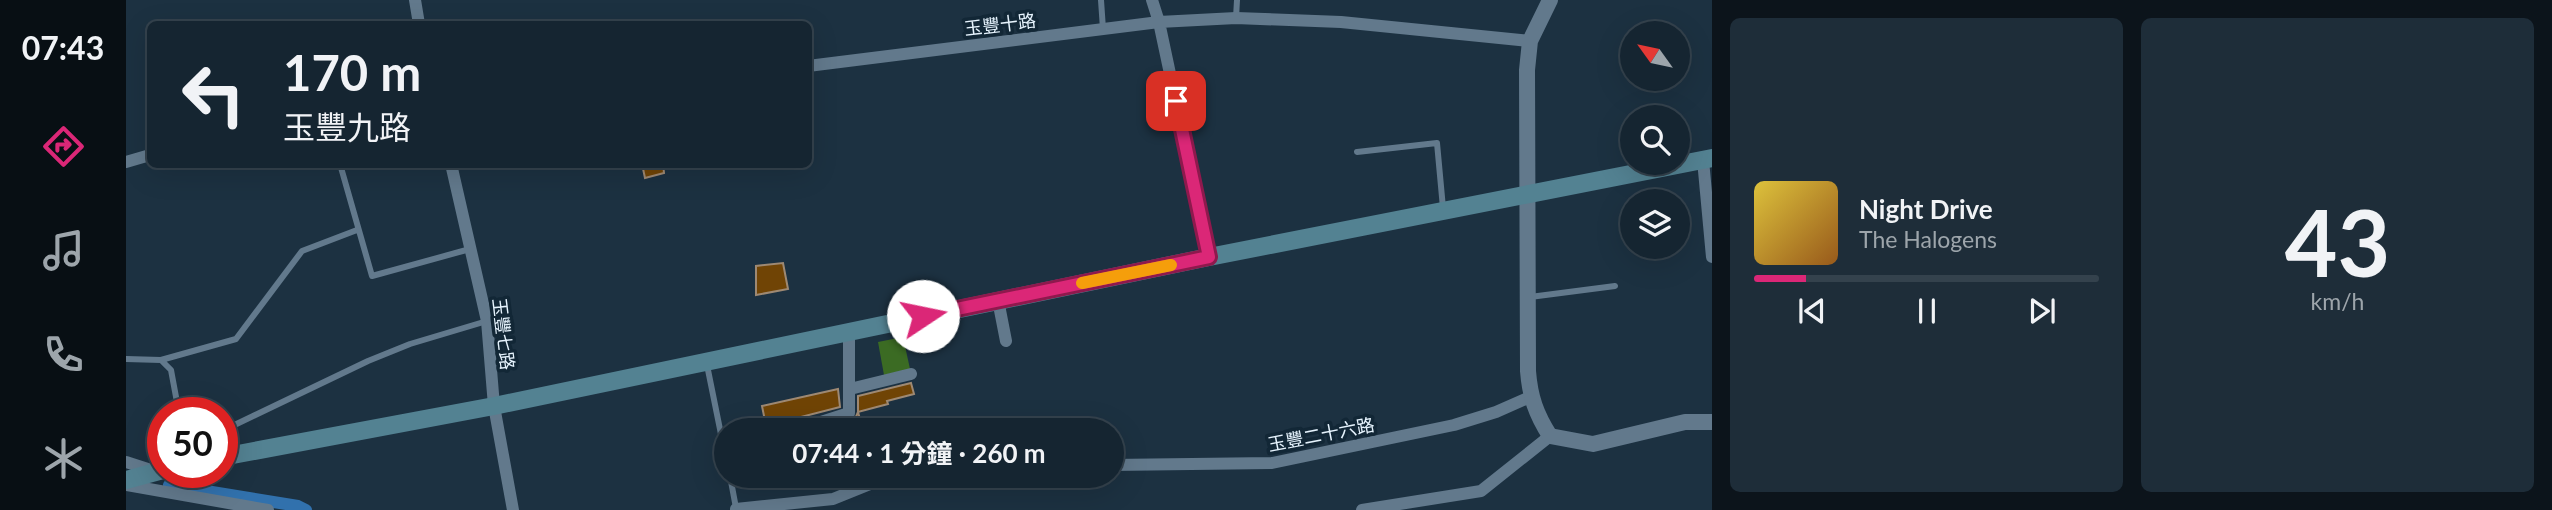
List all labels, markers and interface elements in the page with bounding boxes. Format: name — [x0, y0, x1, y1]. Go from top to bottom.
street label: 玉豐十路 — [963, 9, 1037, 39]
north arrow — [1620, 21, 1690, 91]
map controls — [1620, 21, 1690, 259]
text: 07:43 — [22, 28, 104, 67]
text: 170 m — [283, 43, 421, 101]
icon: left — [168, 49, 259, 140]
pin — [1146, 71, 1206, 131]
icon: arrive — [1157, 82, 1195, 120]
button: search — [1620, 105, 1690, 175]
text: 玉豐九路 — [283, 107, 411, 146]
icon: directions — [39, 122, 88, 171]
text: 43 — [2285, 187, 2390, 296]
button: layers — [1620, 189, 1690, 259]
text: Night Drive — [1859, 193, 1993, 225]
text: The Halogens — [1859, 225, 1997, 253]
icon: music — [39, 226, 88, 275]
position arrow — [886, 279, 960, 353]
text: km/h — [2311, 287, 2364, 315]
icon: previous — [1793, 292, 1831, 330]
icon: pause — [1908, 292, 1946, 330]
icon: next — [2023, 292, 2061, 330]
street label: 玉豐七路 — [489, 297, 519, 371]
icon: phone — [39, 330, 88, 379]
speed limit sign: 50 — [147, 397, 238, 488]
street label: 玉豐二十六路 — [1266, 413, 1376, 455]
icon: climate — [39, 434, 88, 483]
text: 07:44 · 1 分鐘 · 260 m — [792, 437, 1046, 469]

